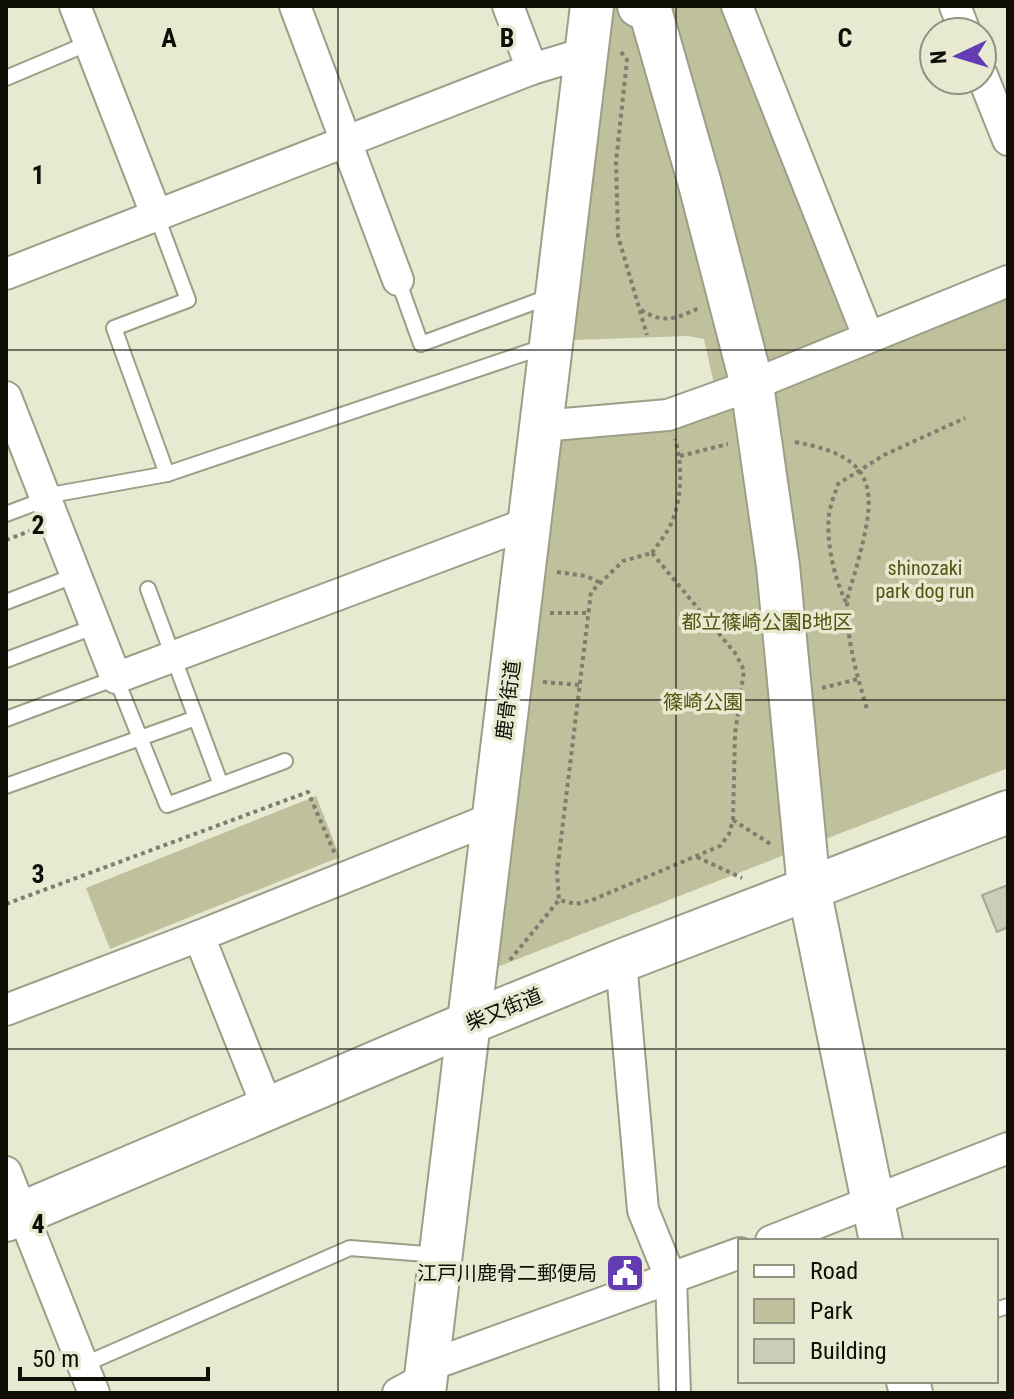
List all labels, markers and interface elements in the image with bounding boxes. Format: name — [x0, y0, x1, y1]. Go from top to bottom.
north arrow — [918, 16, 998, 96]
text: A — [161, 23, 177, 53]
text: B — [500, 23, 514, 53]
text: C — [838, 23, 853, 53]
text: N — [926, 50, 951, 65]
text: 1 — [31, 160, 45, 190]
text: 2 — [31, 510, 45, 540]
park label: shinozaki park dog run — [875, 556, 975, 603]
park label: 都立篠崎公園B地区 — [682, 610, 852, 634]
street label: 鹿骨街道 — [491, 659, 525, 741]
park label: 篠崎公園 — [663, 690, 743, 714]
text: 3 — [31, 859, 45, 889]
street label: 柴又街道 — [462, 983, 546, 1035]
text: 4 — [31, 1209, 45, 1239]
legend — [738, 1239, 998, 1383]
public building icon: 江戸川鹿骨二郵便局 — [604, 1252, 646, 1294]
text: Road — [810, 1257, 858, 1285]
place label: 江戸川鹿骨二郵便局 — [417, 1261, 597, 1285]
text: Park — [810, 1297, 853, 1325]
scale bar — [20, 1331, 208, 1381]
text: Building — [810, 1337, 887, 1365]
text: 50 m — [32, 1345, 79, 1373]

